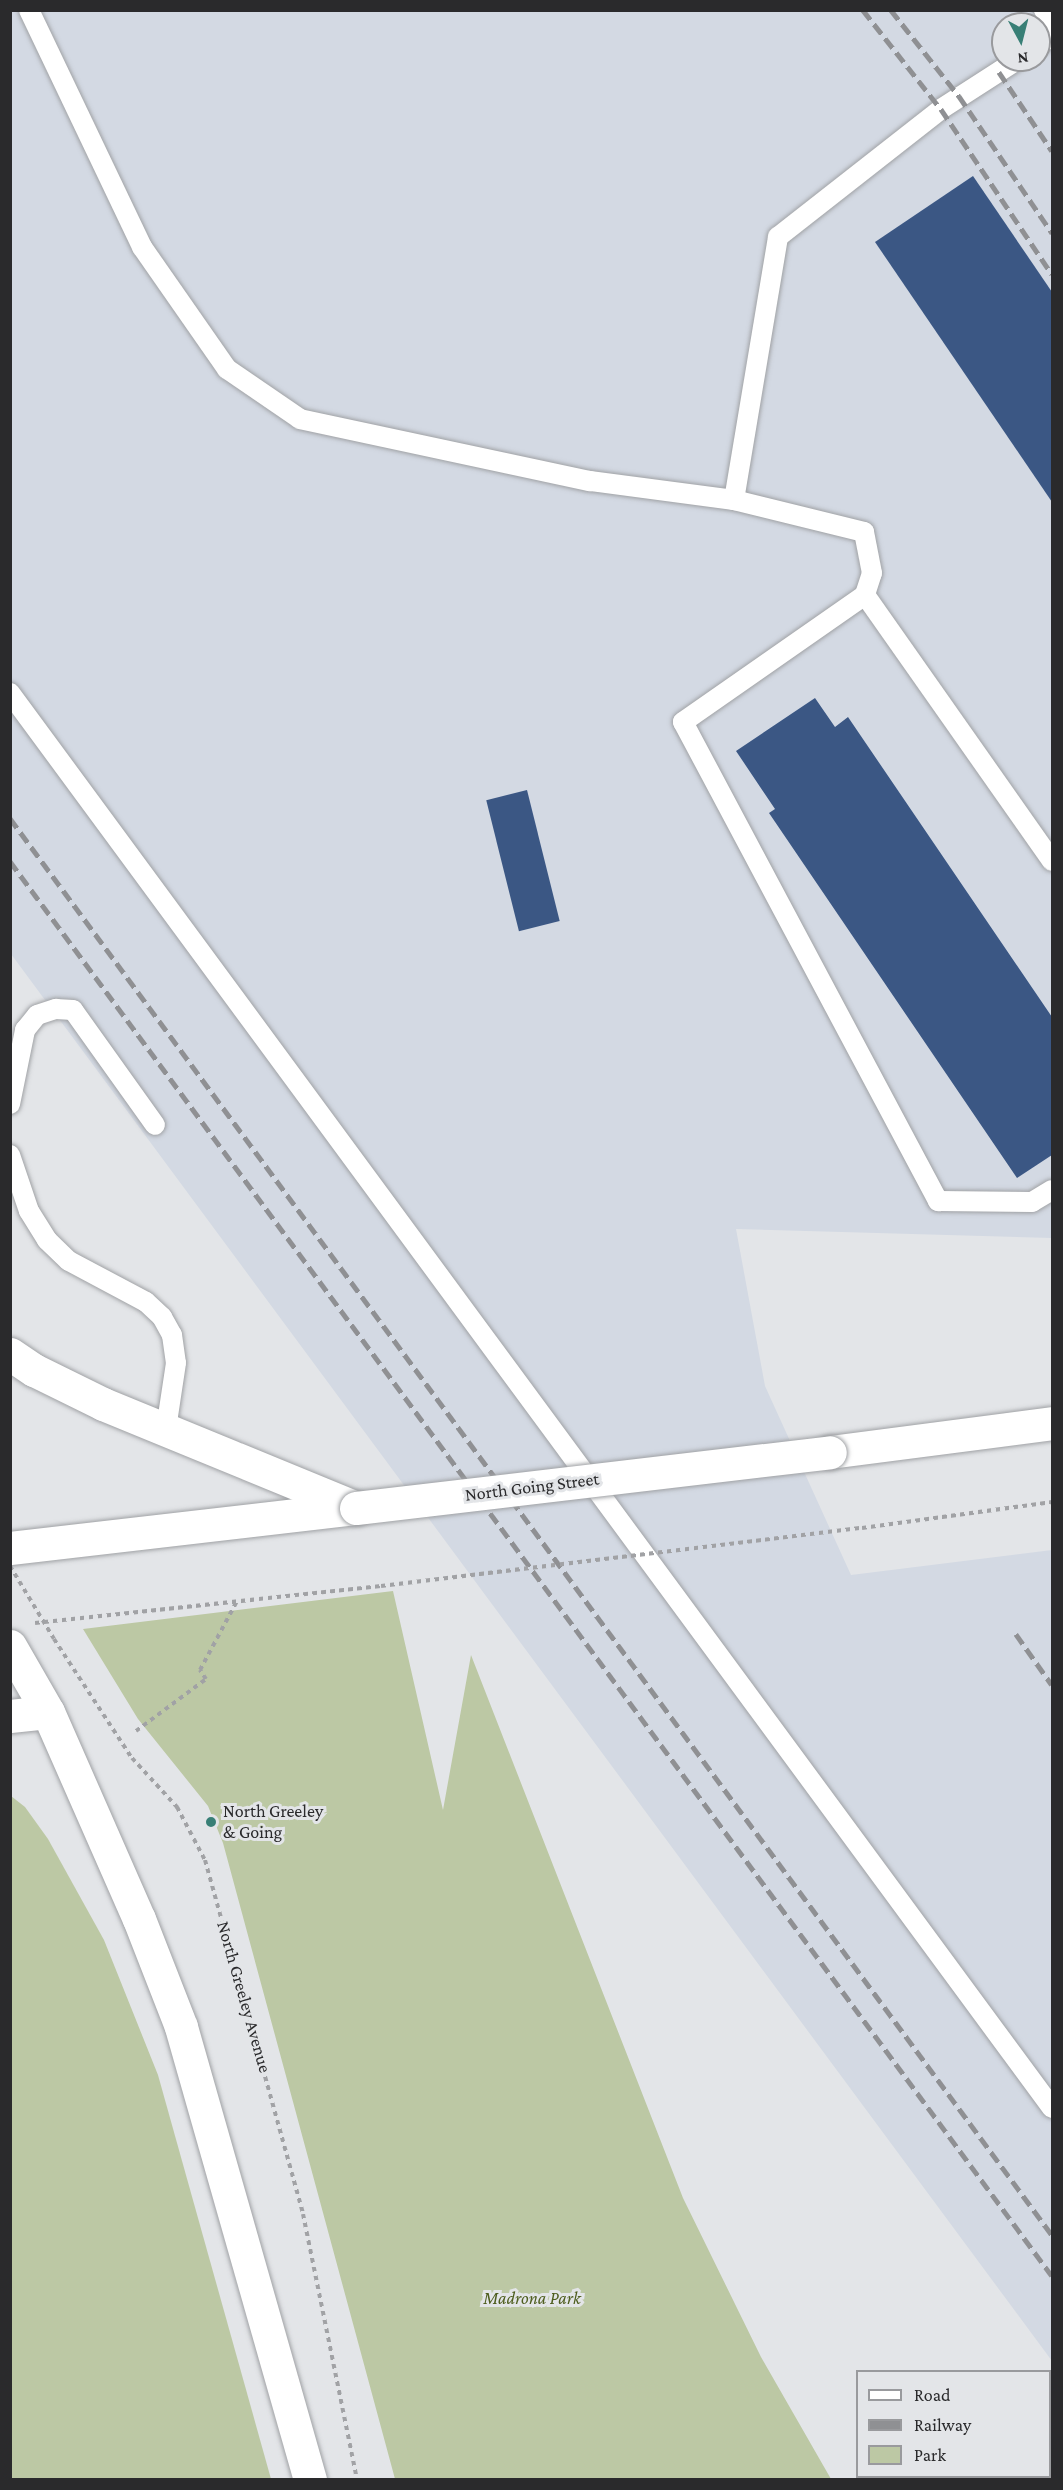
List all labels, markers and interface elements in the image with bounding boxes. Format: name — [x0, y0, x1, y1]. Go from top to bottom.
north arrow — [991, 12, 1051, 72]
text: N — [1017, 49, 1029, 67]
street label: North Going Street — [464, 1468, 600, 1506]
place label: North Greeley & Going — [223, 1801, 323, 1844]
marker: North Greeley & Going — [204, 1815, 218, 1829]
street label: North Greeley Avenue — [212, 1919, 276, 2075]
park label: Madrona Park — [483, 2287, 581, 2309]
legend — [856, 2370, 1051, 2478]
text: Road — [914, 2385, 951, 2405]
text: Railway — [914, 2415, 971, 2435]
text: Park — [914, 2445, 946, 2465]

